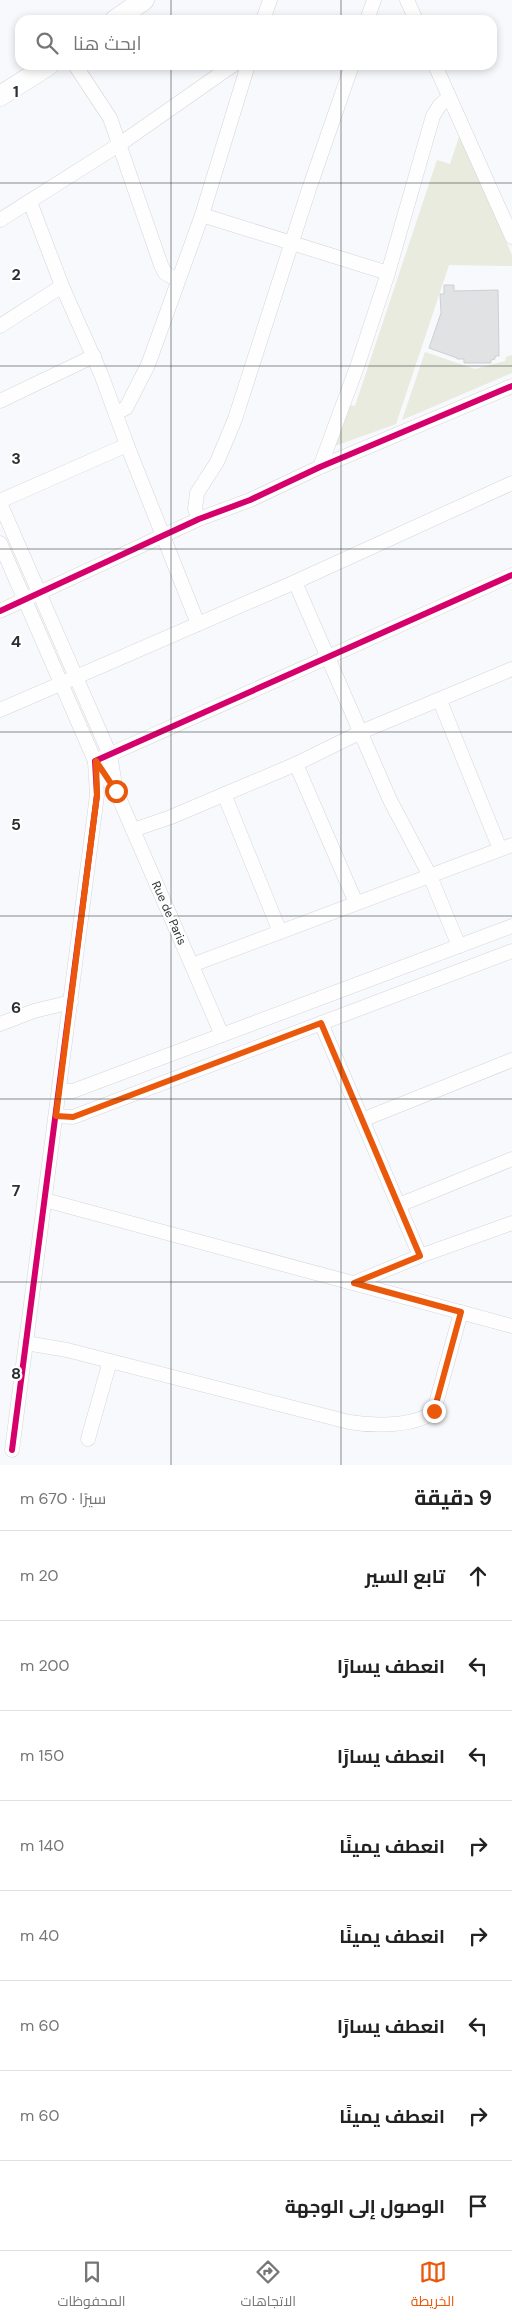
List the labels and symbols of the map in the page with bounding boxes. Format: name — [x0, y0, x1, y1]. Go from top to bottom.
text: 1 — [13, 81, 19, 102]
text: 2 — [11, 264, 21, 285]
text: 3 — [11, 448, 21, 469]
text: 4 — [11, 631, 21, 652]
route start — [105, 780, 128, 803]
text: 5 — [11, 814, 21, 835]
street label: Rue de Paris — [148, 879, 190, 947]
text: 6 — [11, 997, 21, 1018]
text: 7 — [12, 1180, 21, 1201]
text: 8 — [11, 1363, 21, 1384]
route end — [423, 1400, 446, 1423]

